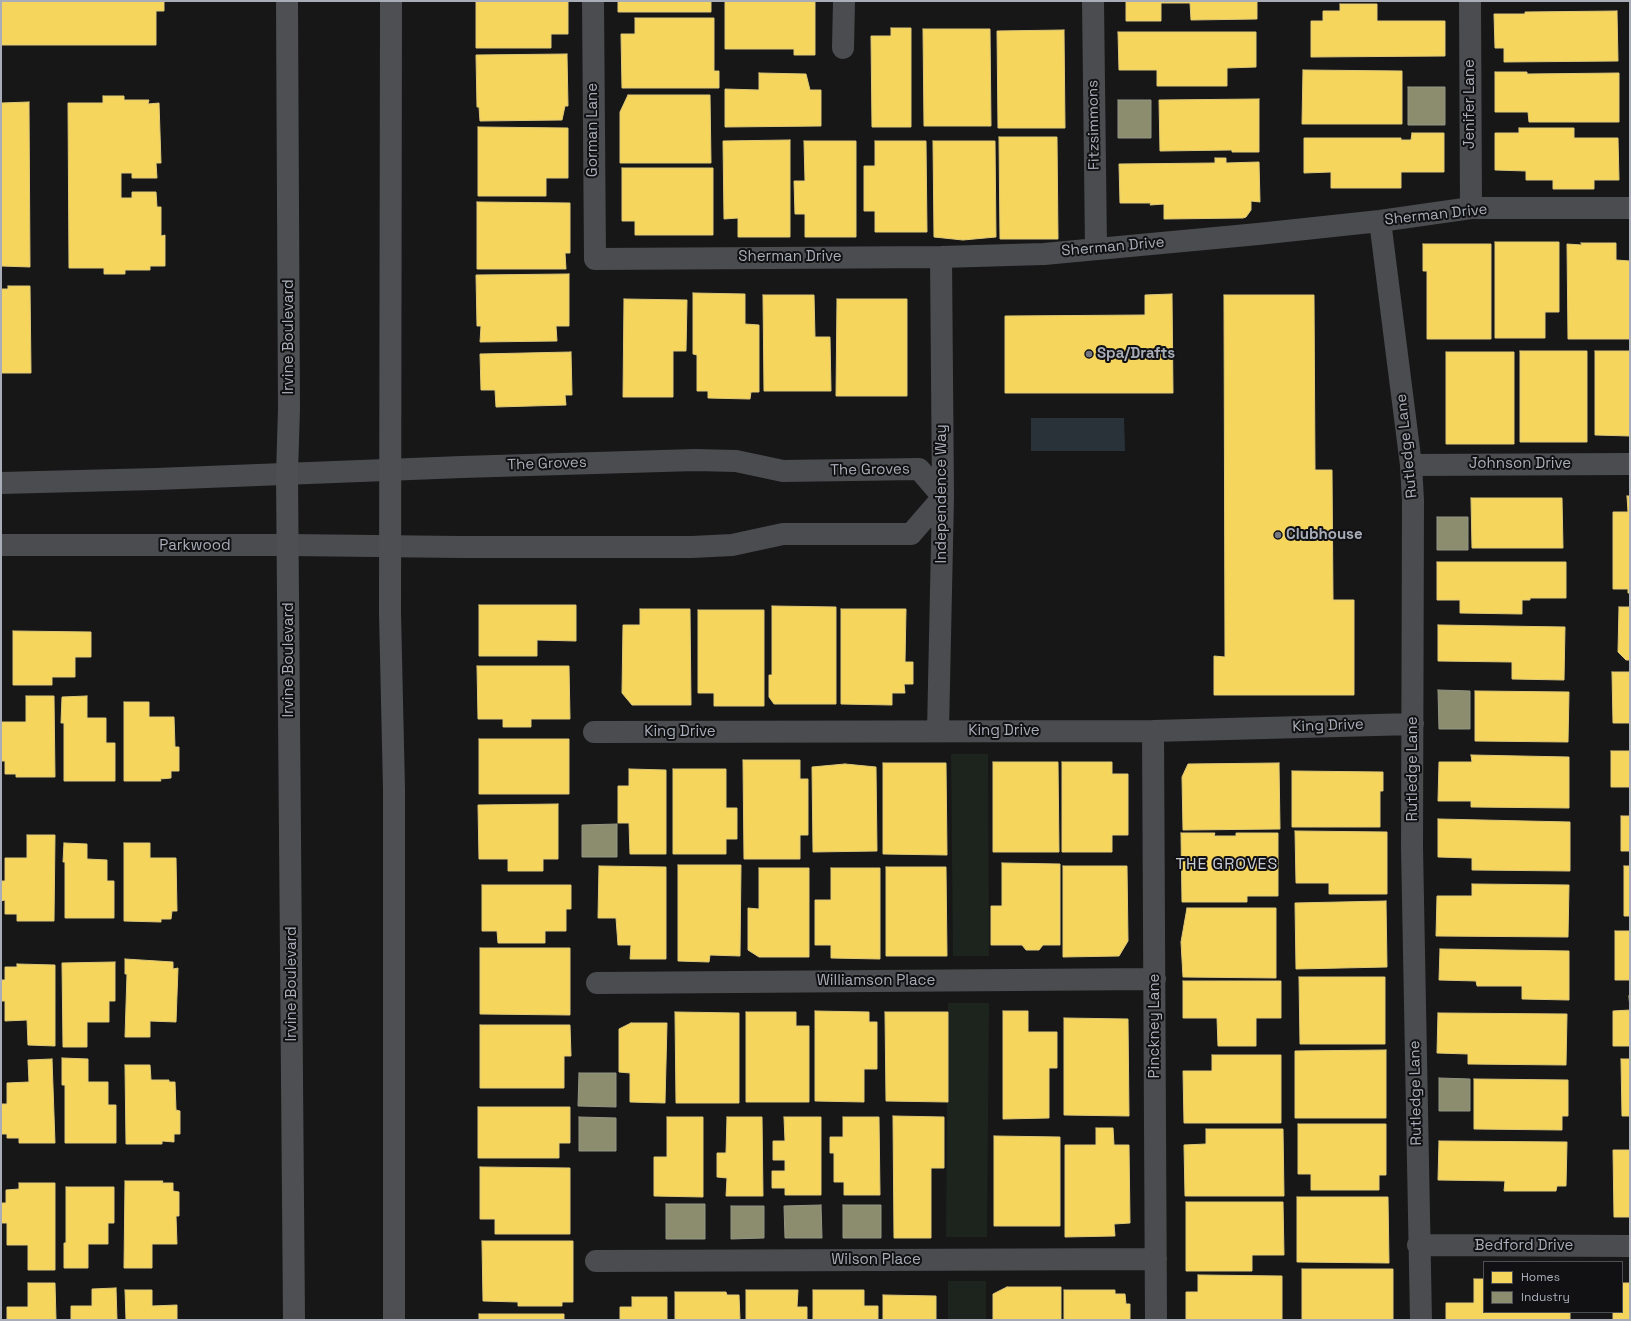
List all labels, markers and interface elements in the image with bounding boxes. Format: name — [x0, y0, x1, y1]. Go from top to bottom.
street label: Jenifer Lane — [1461, 59, 1479, 149]
street label: Fitzsimmons — [1084, 80, 1104, 170]
street label: Gorman Lane — [584, 83, 602, 177]
street label: Sherman Drive — [1384, 201, 1488, 229]
street label: Sherman Drive — [1061, 234, 1165, 260]
street label: Sherman Drive — [738, 248, 842, 266]
street label: Irvine Boulevard — [280, 279, 298, 395]
place label: Spa/Drafts — [1097, 345, 1175, 363]
marker: Spa/Drafts — [1084, 349, 1094, 359]
street label: Rutledge Lane — [1393, 393, 1421, 499]
street label: Independence Way — [933, 424, 951, 564]
street label: The Groves — [507, 454, 587, 474]
street label: Johnson Drive — [1469, 455, 1571, 473]
street label: The Groves — [830, 460, 910, 480]
place label: Clubhouse — [1286, 526, 1363, 544]
marker: Clubhouse — [1273, 530, 1283, 540]
street label: Parkwood — [159, 537, 231, 555]
street label: Irvine Boulevard — [280, 602, 298, 718]
street label: King Drive — [1292, 716, 1364, 736]
street label: Rutledge Lane — [1404, 716, 1422, 822]
street label: King Drive — [968, 722, 1040, 740]
street label: King Drive — [644, 723, 716, 741]
district label: THE GROVES — [1176, 855, 1278, 875]
street label: Irvine Boulevard — [283, 926, 301, 1042]
street label: Williamson Place — [817, 972, 935, 990]
street label: Pinckney Lane — [1146, 974, 1164, 1078]
street label: Rutledge Lane — [1406, 1040, 1426, 1146]
street label: Bedford Drive — [1475, 1237, 1573, 1255]
street label: Wilson Place — [831, 1251, 921, 1269]
legend — [1483, 1261, 1623, 1313]
text: Homes — [1521, 1269, 1560, 1285]
text: Industry — [1521, 1289, 1570, 1305]

